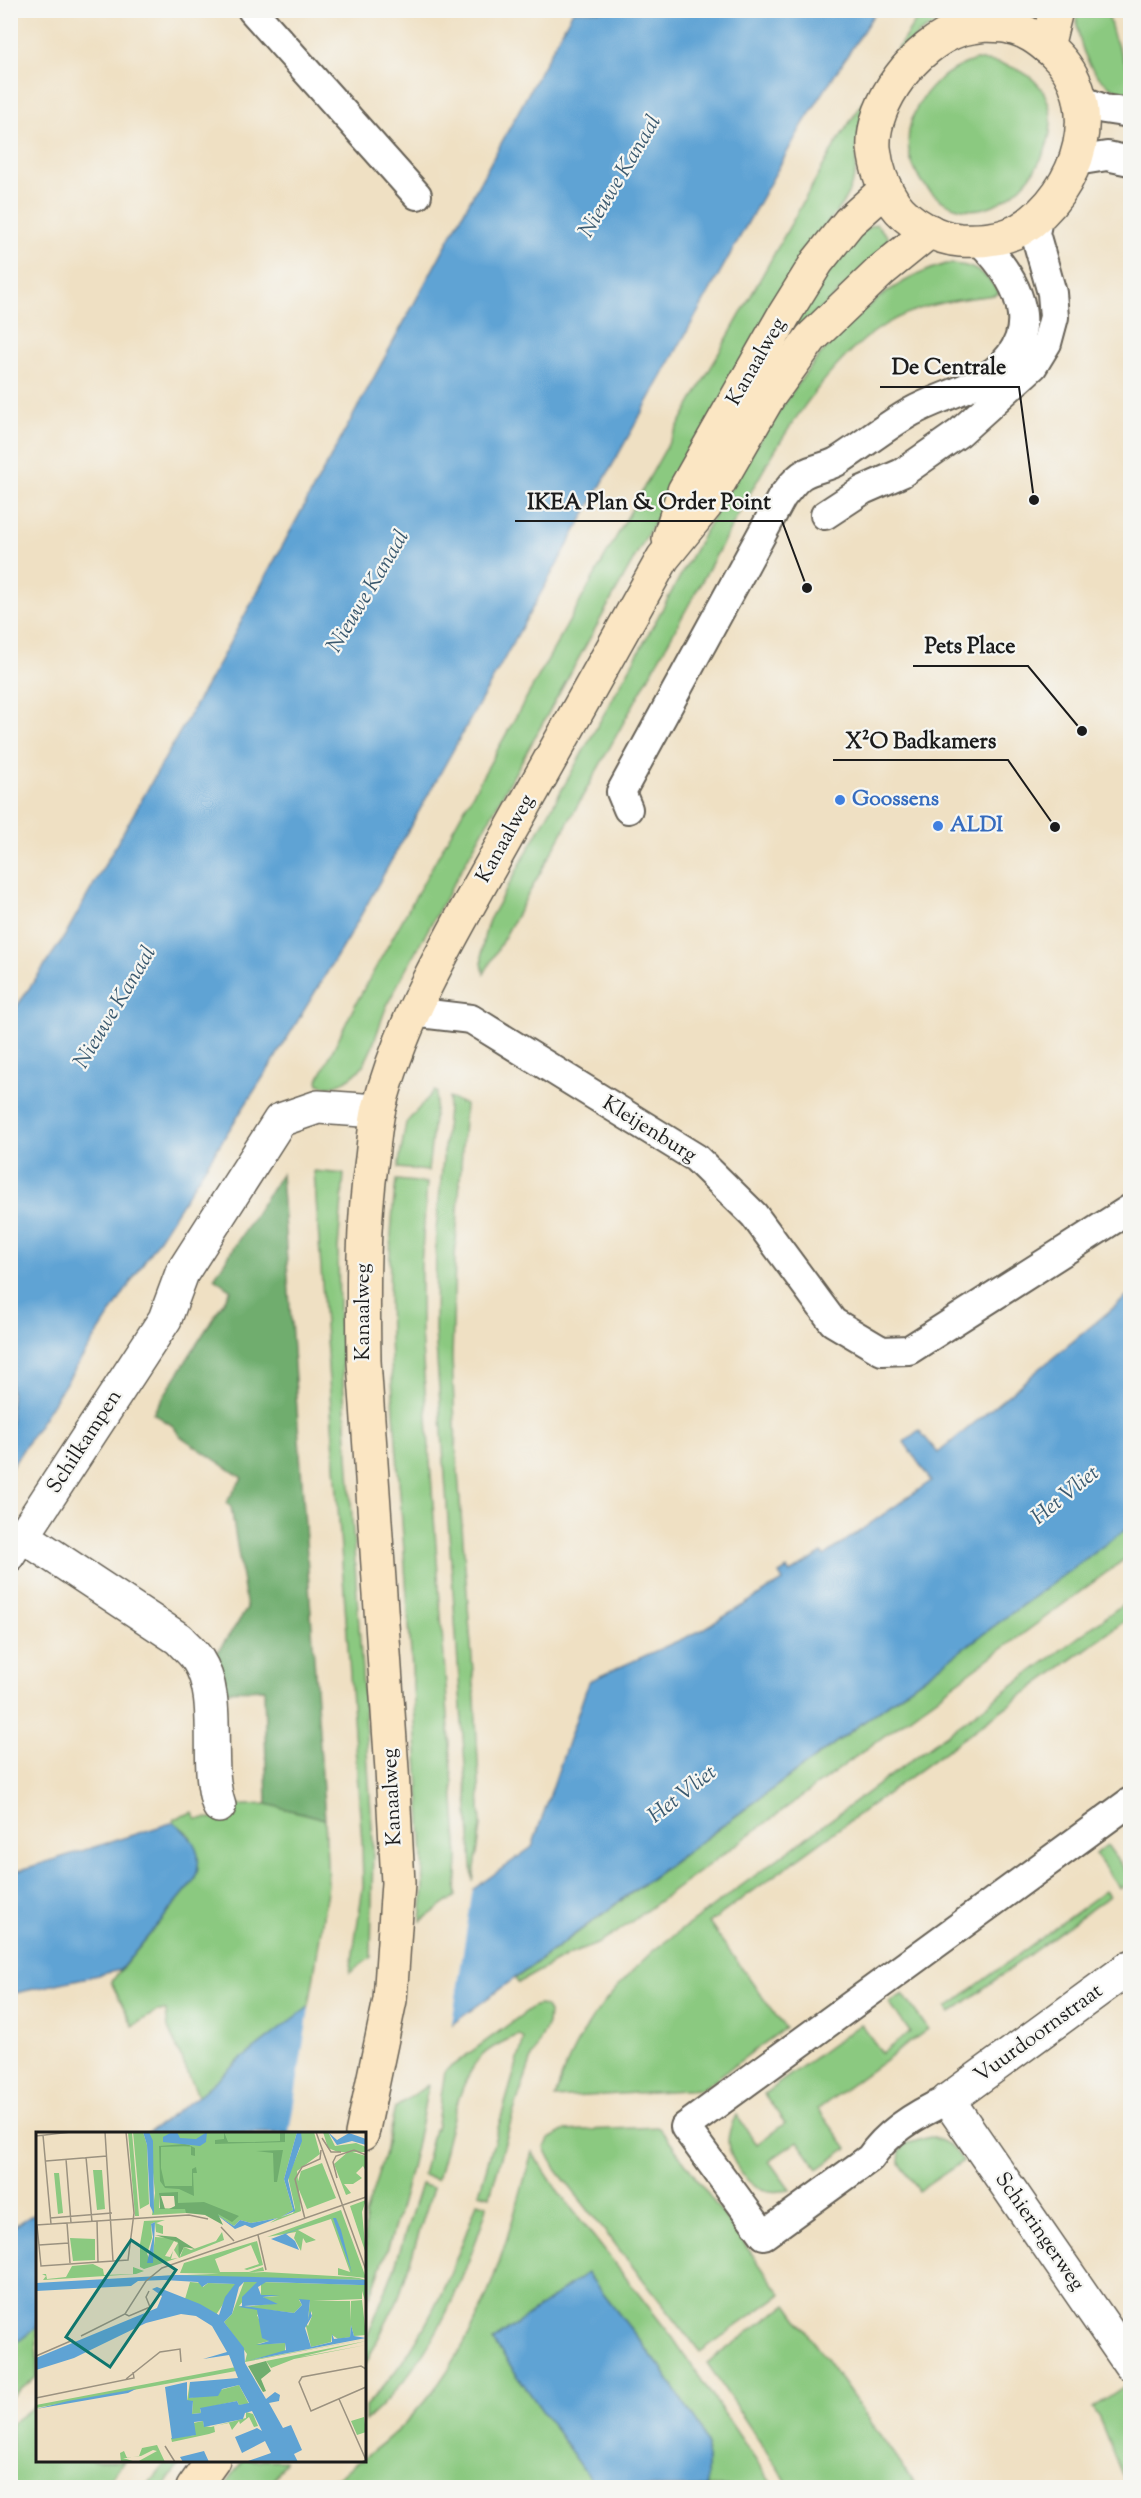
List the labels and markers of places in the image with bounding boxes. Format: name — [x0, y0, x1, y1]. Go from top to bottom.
callout: De Centrale — [880, 347, 1019, 387]
callout: IKEA Plan & Order Point — [515, 481, 782, 521]
callout: Pets Place — [913, 626, 1028, 666]
callout: X²O Badkamers — [833, 720, 1008, 760]
place label: Goossens — [852, 785, 939, 815]
marker: Goossens — [833, 793, 847, 807]
place label: ALDI — [950, 811, 1003, 841]
marker: ALDI — [931, 819, 945, 833]

